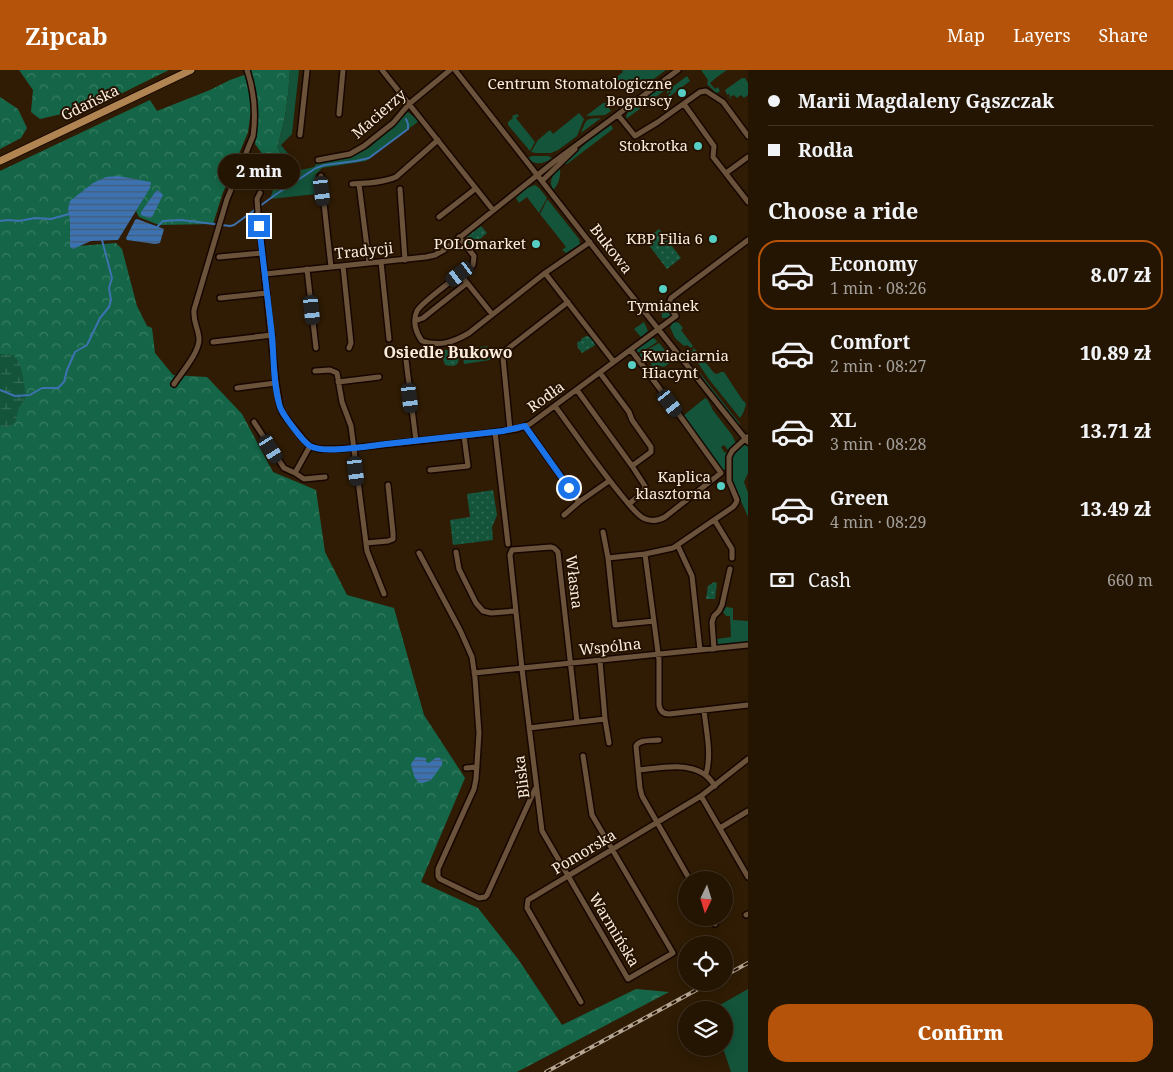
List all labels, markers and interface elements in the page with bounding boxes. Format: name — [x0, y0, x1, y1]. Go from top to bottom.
text: Zipcab — [25, 19, 108, 52]
text: Map — [947, 23, 985, 47]
text: Layers — [1013, 23, 1071, 47]
text: Share — [1099, 23, 1148, 47]
place label: Centrum Stomatologiczne Bogurscy — [488, 73, 673, 110]
street label: Gdańska — [57, 80, 122, 125]
street label: Macierzy — [347, 84, 410, 142]
marker: Centrum Stomatologiczne Bogurscy — [676, 87, 688, 99]
text: Marii Magdaleny Gąszczak — [798, 88, 1054, 114]
place label: Stokrotka — [619, 135, 688, 155]
text: Rodła — [798, 137, 854, 163]
marker: Stokrotka — [692, 140, 704, 152]
callout: 2 min — [218, 154, 300, 188]
text: 2 min — [236, 160, 282, 182]
car — [312, 175, 331, 207]
text: Choose a ride — [768, 195, 918, 225]
route end — [248, 215, 270, 237]
street label: Bukowa — [586, 219, 637, 277]
place label: KBP Filia 6 — [626, 228, 703, 248]
place label: POLOmarket — [434, 233, 526, 253]
marker: KBP Filia 6 — [707, 233, 719, 245]
street label: Tradycji — [334, 237, 394, 263]
marker: POLOmarket — [530, 238, 542, 250]
text: Economy — [830, 251, 918, 277]
icon: car — [770, 253, 815, 298]
car — [443, 259, 476, 289]
text: 8.07 zł — [1091, 262, 1151, 288]
text: 1 min · 08:26 — [830, 277, 926, 299]
marker: Tymianek — [657, 283, 669, 295]
car — [302, 294, 321, 326]
place label: Tymianek — [627, 295, 699, 315]
text: Comfort — [830, 329, 910, 355]
icon: car — [770, 331, 815, 376]
text: 10.89 zł — [1080, 340, 1151, 366]
district label: Osiedle Bukowo — [383, 341, 513, 363]
place label: Kwiaciarnia Hiacynt — [642, 345, 729, 382]
text: 2 min · 08:27 — [830, 355, 926, 377]
marker: Kwiaciarnia Hiacynt — [626, 359, 638, 371]
street label: Rodła — [523, 376, 568, 416]
car — [400, 382, 419, 414]
car — [654, 387, 685, 419]
text: XL — [830, 407, 856, 433]
icon: car — [770, 409, 815, 454]
text: 13.71 zł — [1080, 418, 1151, 444]
car — [256, 432, 285, 466]
text: 3 min · 08:28 — [830, 433, 926, 455]
car — [346, 455, 365, 487]
place label: Kaplica klasztorna — [636, 466, 711, 503]
route start — [558, 477, 580, 499]
marker: Kaplica klasztorna — [715, 480, 727, 492]
text: Green — [830, 485, 889, 511]
icon: car — [770, 487, 815, 532]
text: 13.49 zł — [1080, 496, 1151, 522]
text: 4 min · 08:29 — [830, 511, 926, 533]
street label: Własna — [562, 554, 588, 610]
icon: cash — [768, 566, 796, 594]
text: Cash — [808, 567, 851, 593]
text: 660 m — [1107, 569, 1153, 591]
street label: Wspólna — [578, 633, 642, 659]
street label: Bliska — [508, 754, 534, 800]
street label: Pomorska — [548, 824, 619, 878]
north arrow — [678, 871, 732, 926]
map controls — [678, 871, 733, 1056]
street label: Warmińska — [585, 889, 645, 970]
button: locate — [678, 936, 733, 991]
button: layers — [678, 1001, 733, 1056]
button: Confirm — [768, 1004, 1153, 1062]

